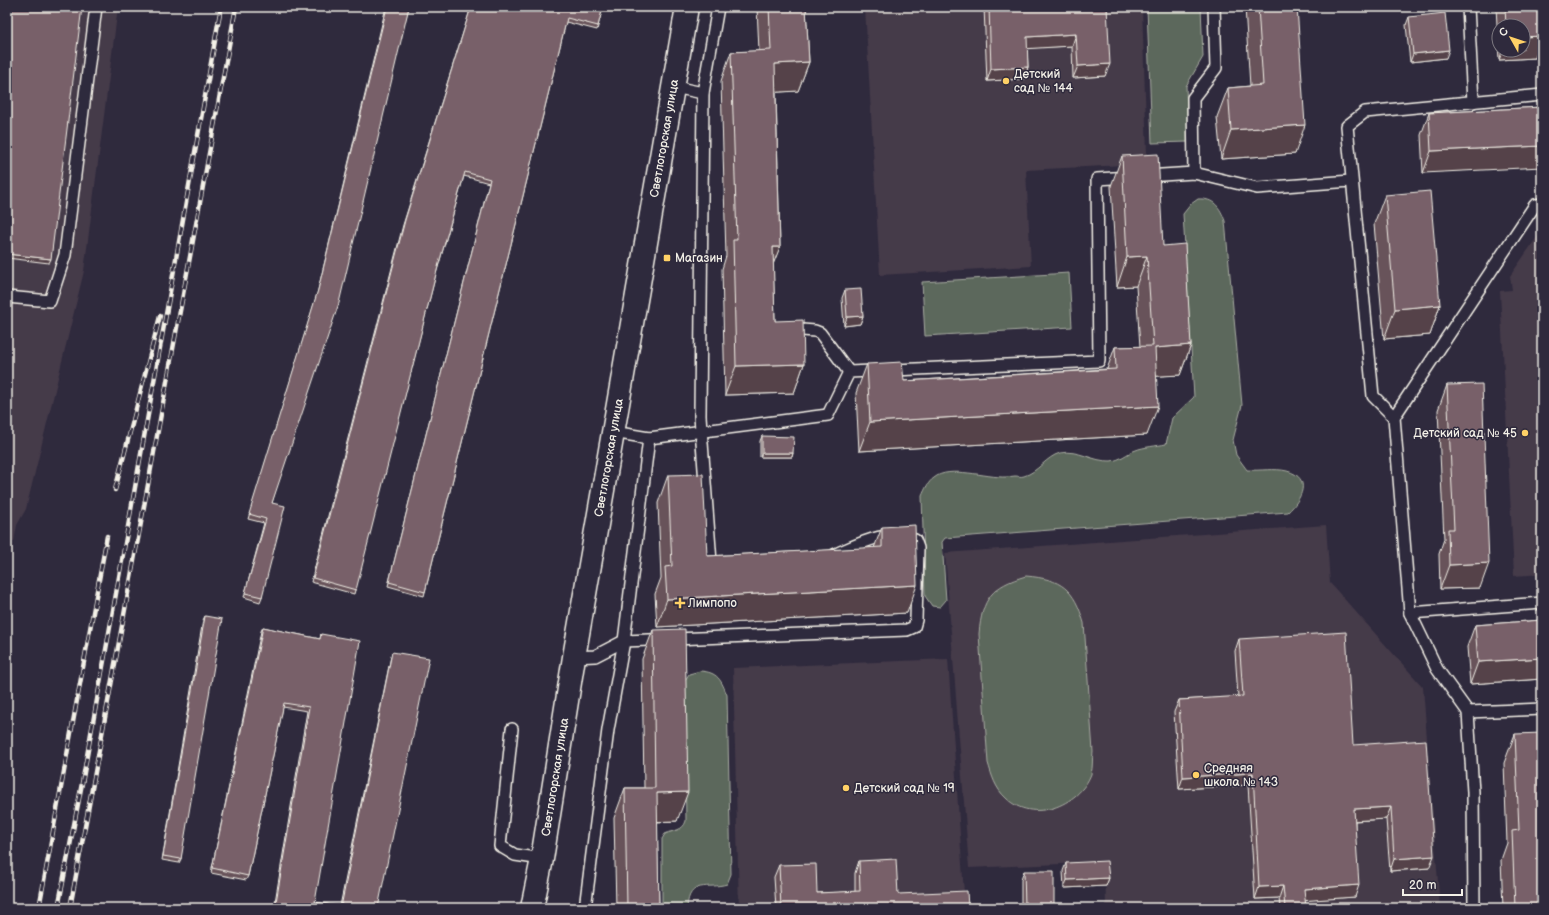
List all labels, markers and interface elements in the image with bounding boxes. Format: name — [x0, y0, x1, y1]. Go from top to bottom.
north arrow — [1491, 18, 1531, 58]
text: С — [1496, 25, 1511, 39]
place label: Детский сад № 144 — [1014, 67, 1074, 96]
marker: Детский сад № 144 — [1001, 76, 1011, 86]
street label: Светлогорская улица — [647, 78, 682, 199]
place label: Магазин — [675, 251, 723, 266]
marker: Магазин — [662, 253, 672, 263]
street label: Светлогорская улица — [592, 397, 627, 518]
place label: Детский сад № 45 — [1414, 426, 1517, 441]
marker: Детский сад № 45 — [1520, 428, 1530, 438]
place label: Лимпопо — [687, 596, 737, 611]
marker: Лимпопо — [675, 598, 685, 608]
street label: Светлогорская улица — [539, 717, 572, 837]
place label: Средняя школа № 143 — [1204, 761, 1278, 790]
marker: Средняя школа № 143 — [1191, 770, 1201, 780]
place label: Детский сад № 19 — [854, 781, 955, 796]
marker: Детский сад № 19 — [841, 783, 851, 793]
scale bar — [1403, 871, 1462, 897]
text: 20 m — [1409, 878, 1436, 893]

